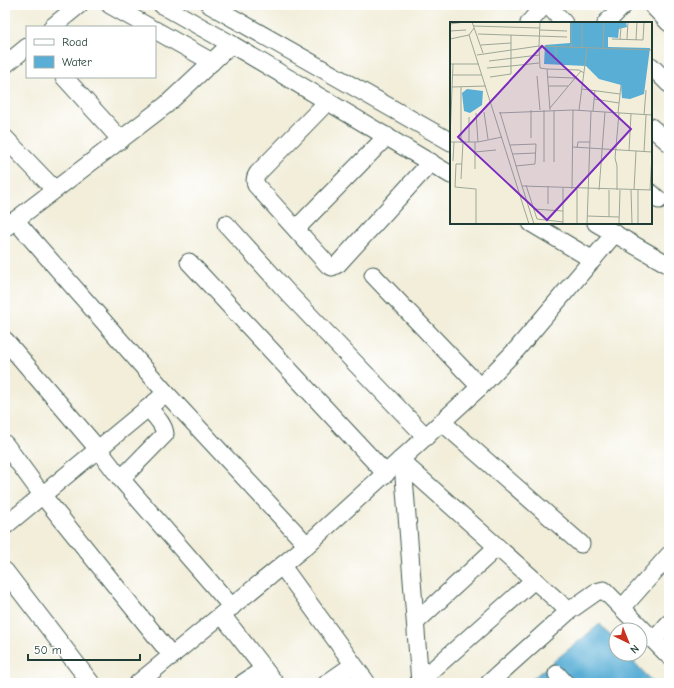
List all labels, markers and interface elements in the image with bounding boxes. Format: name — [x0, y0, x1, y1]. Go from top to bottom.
inset map — [450, 22, 652, 224]
legend — [26, 26, 156, 78]
text: Road — [62, 35, 88, 49]
text: Water — [62, 55, 92, 69]
north arrow — [608, 622, 648, 662]
scale bar — [28, 636, 140, 662]
text: N — [627, 642, 642, 656]
text: 50 m — [34, 643, 62, 657]

